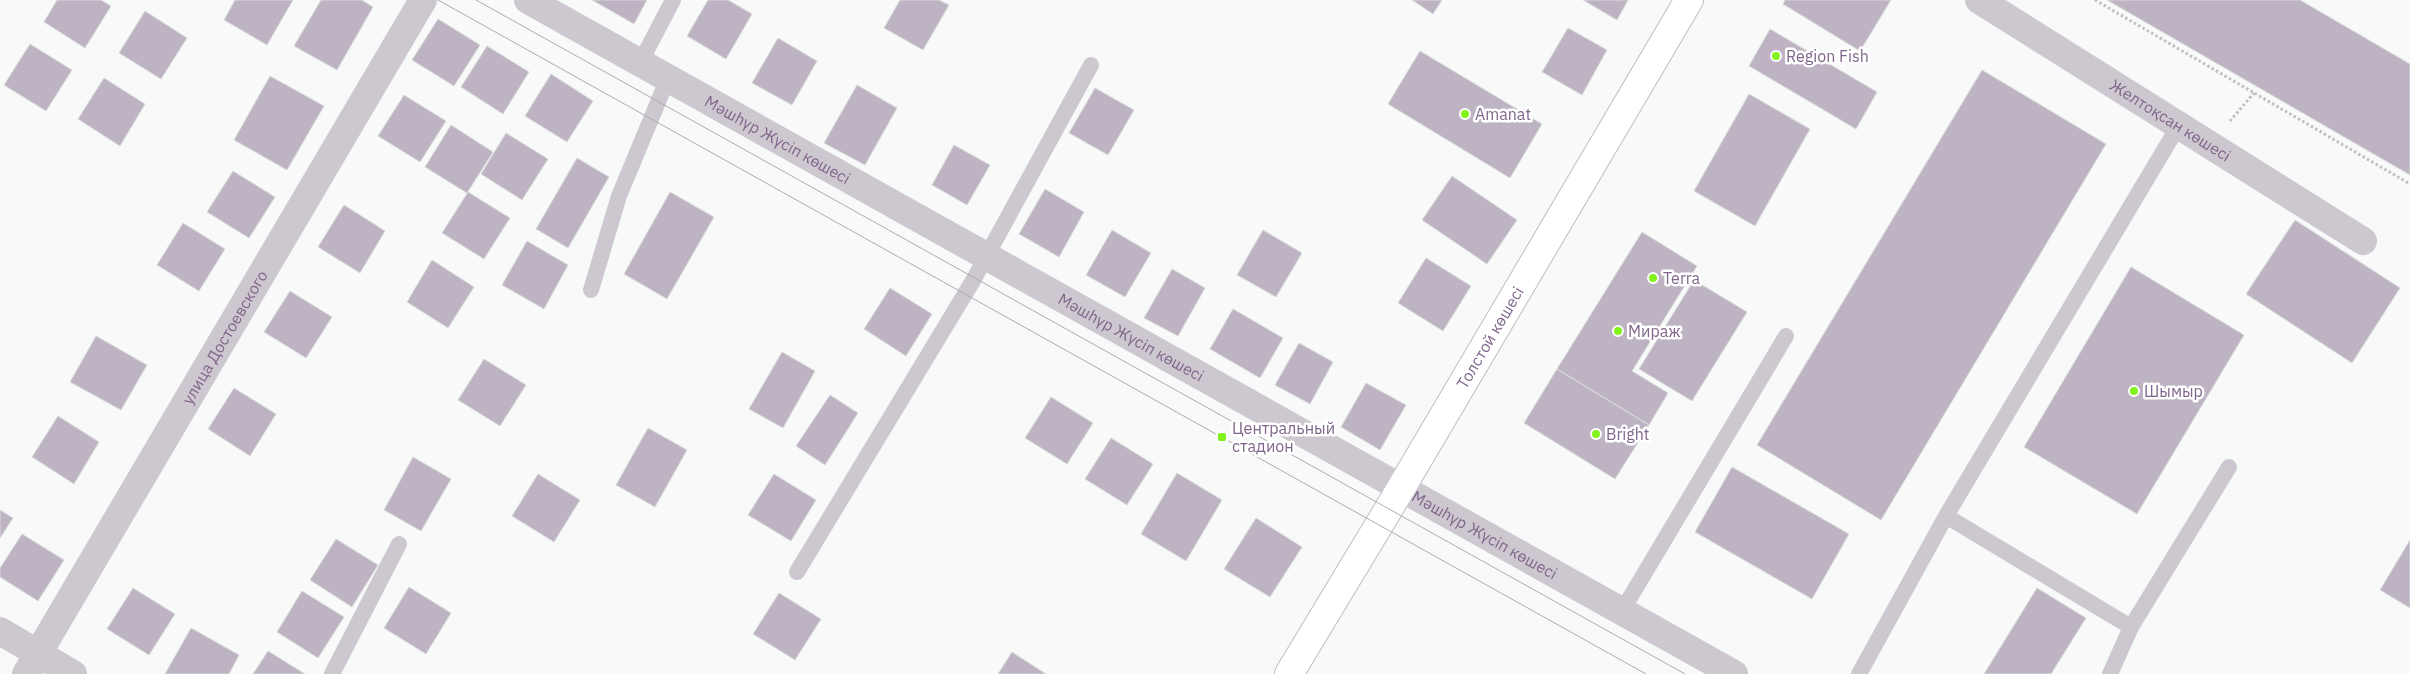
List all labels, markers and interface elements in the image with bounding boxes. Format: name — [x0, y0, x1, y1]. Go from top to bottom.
place label: Region Fish — [1786, 46, 1869, 66]
marker: Region Fish — [1770, 50, 1782, 62]
street label: Желтоқсан көшесі — [2106, 75, 2235, 166]
street label: Мәшһүр Жүсіп көшесі — [701, 91, 854, 188]
place label: Amanat — [1475, 104, 1531, 124]
marker: Amanat — [1459, 108, 1471, 120]
street label: улица Достоевского — [177, 266, 272, 408]
place label: Terra — [1663, 268, 1701, 288]
marker: Terra — [1647, 272, 1659, 284]
street label: Толстой көшесі — [1452, 283, 1528, 392]
street label: Мәшһүр Жүсіп көшесі — [1055, 288, 1207, 386]
place label: Мираж — [1628, 321, 1681, 341]
marker: Мираж — [1612, 325, 1624, 337]
place label: Шымыр — [2144, 381, 2203, 401]
marker: Шымыр — [2128, 385, 2140, 397]
place label: Центральный стадион — [1232, 418, 1335, 456]
place label: Bright — [1606, 424, 1649, 444]
marker: Bright — [1590, 428, 1602, 440]
marker: Центральный стадион — [1216, 431, 1228, 443]
street label: Мәшһүр Жүсіп көшесі — [1408, 486, 1561, 583]

